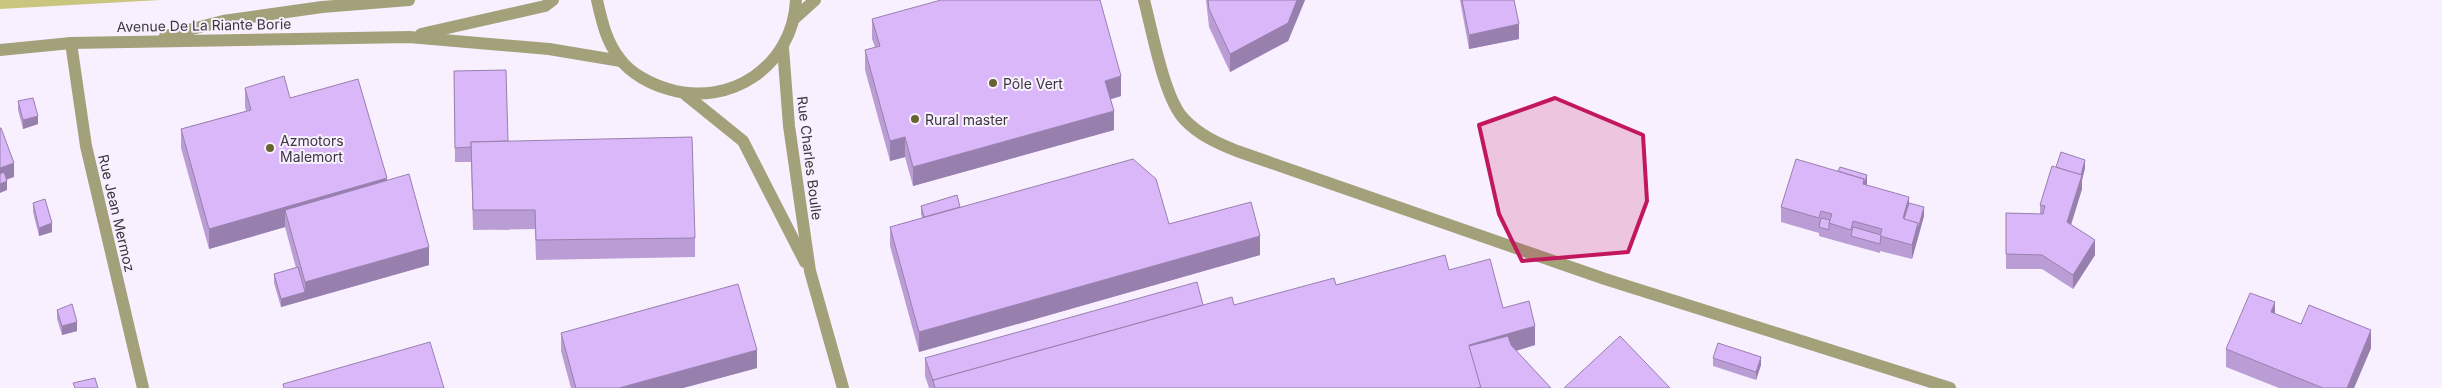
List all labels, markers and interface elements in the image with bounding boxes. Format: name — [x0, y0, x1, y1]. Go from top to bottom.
street label: Avenue De La Riante Borie — [117, 15, 291, 35]
place label: Pôle Vert — [1003, 75, 1063, 92]
marker: Pôle Vert — [987, 77, 999, 89]
street label: Rue Charles Boulle — [794, 95, 826, 221]
place label: Rural master — [925, 111, 1008, 128]
marker: Rural master — [909, 113, 921, 125]
place label: Azmotors Malemort — [280, 132, 344, 165]
marker: Azmotors Malemort — [264, 142, 276, 154]
street label: Rue Jean Mermoz — [95, 153, 139, 273]

